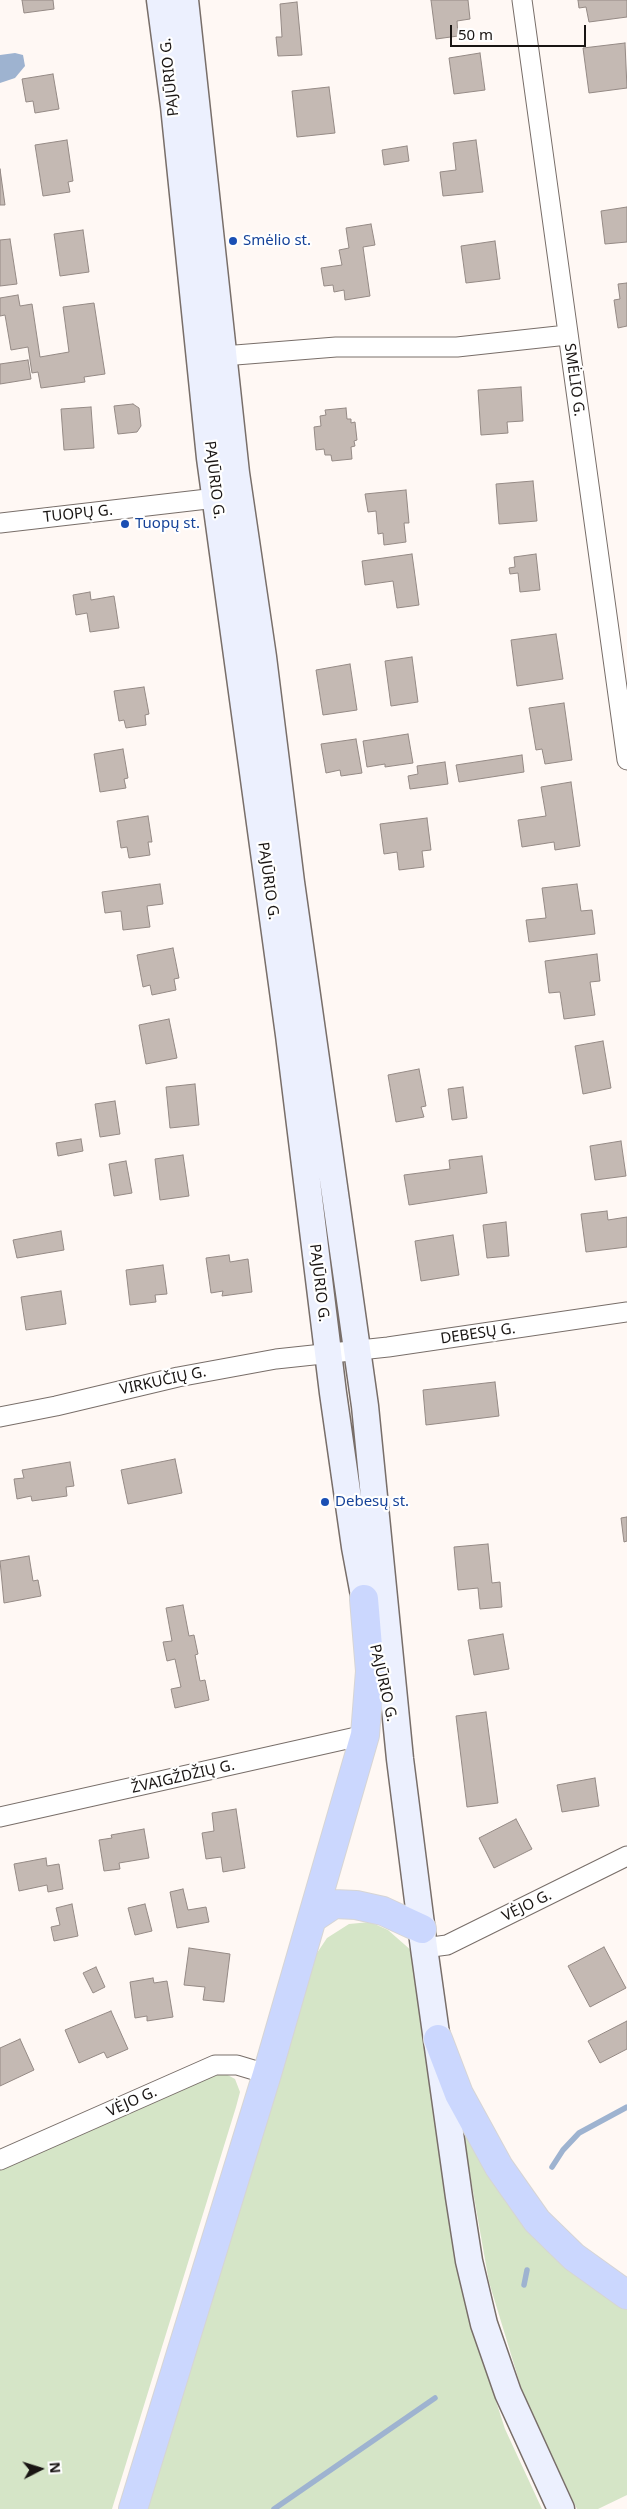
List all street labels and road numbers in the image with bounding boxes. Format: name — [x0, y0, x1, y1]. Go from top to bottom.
street label: PAJŪRIO G. — [157, 37, 183, 117]
street label: SMĖLIO G. — [560, 342, 588, 418]
street label: PAJŪRIO G. — [200, 440, 228, 520]
street label: TUOPŲ G. — [42, 501, 114, 527]
street label: PAJŪRIO G. — [254, 841, 282, 921]
street label: PAJŪRIO G. — [305, 1243, 333, 1323]
street label: DEBESŲ G. — [439, 1320, 517, 1348]
street label: VIRKUČIŲ G. — [118, 1363, 208, 1399]
street label: PAJŪRIO G. — [365, 1643, 401, 1723]
street label: ŽVAIGŽDŽIŲ G. — [130, 1756, 236, 1798]
street label: VĖJO G. — [499, 1886, 555, 1926]
street label: VĖJO G. — [104, 2083, 160, 2121]

